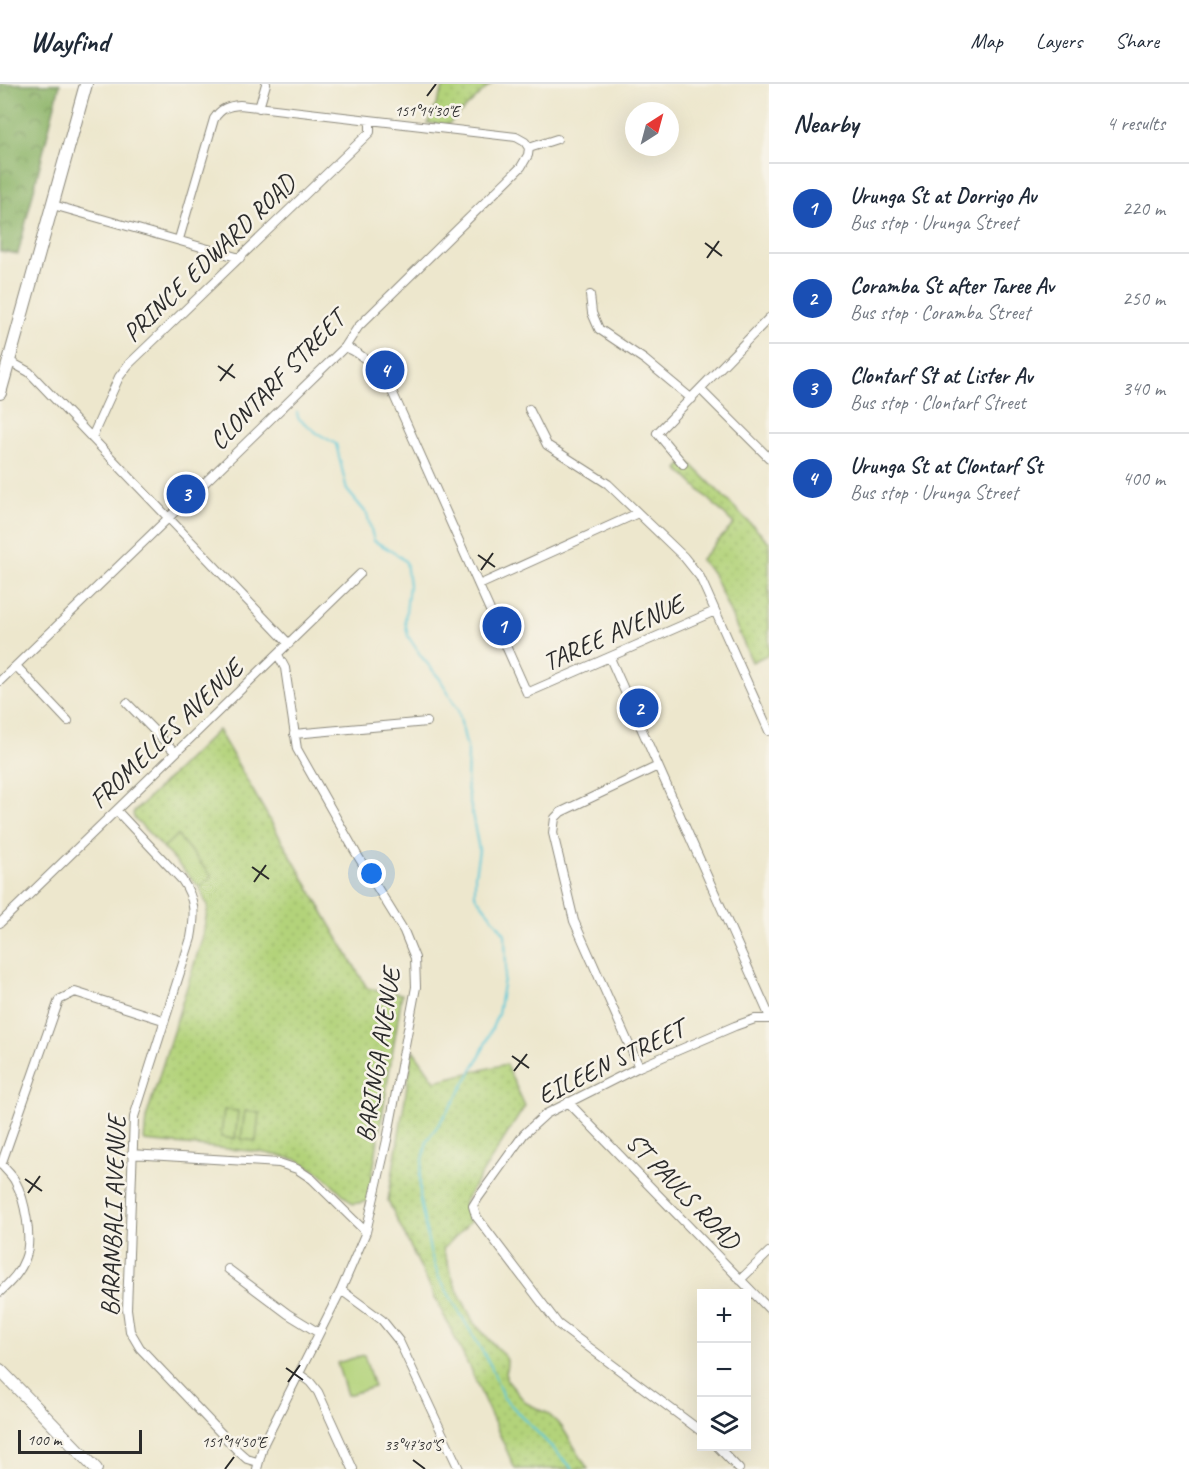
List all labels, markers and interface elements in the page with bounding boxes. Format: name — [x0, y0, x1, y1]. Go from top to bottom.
text: Wayfind — [30, 24, 109, 59]
text: Map — [970, 28, 1003, 54]
text: Layers — [1036, 28, 1082, 54]
text: Share — [1115, 28, 1159, 54]
text: 151°14'30"E — [395, 102, 461, 121]
north arrow — [625, 102, 679, 156]
text: Nearby — [793, 107, 858, 140]
text: 4 results — [1106, 111, 1165, 136]
street label: PRINCE EDWARD ROAD — [116, 166, 304, 349]
text: Urunga St at Dorrigo Av — [850, 182, 1036, 210]
text: 1 — [808, 196, 817, 221]
text: 220 m — [1122, 196, 1165, 221]
text: Bus stop · Urunga Street — [850, 210, 1018, 235]
text: Coramba St after Taree Av — [850, 272, 1054, 300]
text: 2 — [808, 286, 817, 311]
text: 250 m — [1122, 286, 1165, 311]
street label: CLONTARF STREET — [202, 299, 356, 457]
text: Bus stop · Coramba Street — [850, 300, 1030, 325]
pin: 4 — [366, 348, 404, 392]
text: Clontarf St at Lister Av — [850, 362, 1032, 390]
text: 3 — [808, 376, 817, 401]
text: 340 m — [1122, 376, 1165, 401]
text: Bus stop · Clontarf Street — [850, 390, 1026, 415]
text: Urunga St at Clontarf St — [850, 452, 1042, 480]
text: 4 — [808, 466, 817, 491]
text: 400 m — [1122, 466, 1165, 491]
pin: 3 — [166, 472, 206, 516]
text: Bus stop · Urunga Street — [850, 480, 1018, 505]
street label: TAREE AVENUE — [538, 586, 691, 679]
pin: 1 — [482, 604, 522, 648]
street label: FROMELLES AVENUE — [82, 650, 252, 816]
pin: 2 — [620, 686, 658, 730]
your location — [357, 859, 386, 888]
street label: BARINGA AVENUE — [348, 963, 409, 1144]
street label: EILEEN STREET — [532, 1009, 696, 1112]
street label: BARANBALI AVENUE — [93, 1111, 133, 1317]
street label: ST PAULS ROAD — [619, 1126, 748, 1258]
map controls — [697, 1289, 751, 1451]
button: + — [697, 1289, 751, 1343]
button: − — [697, 1343, 751, 1397]
button: layers — [697, 1397, 751, 1451]
scale bar — [18, 1427, 142, 1454]
text: 100 m — [27, 1430, 61, 1450]
text: 151°14'50"E — [202, 1433, 268, 1452]
text: 33°47'30"S — [384, 1436, 444, 1455]

